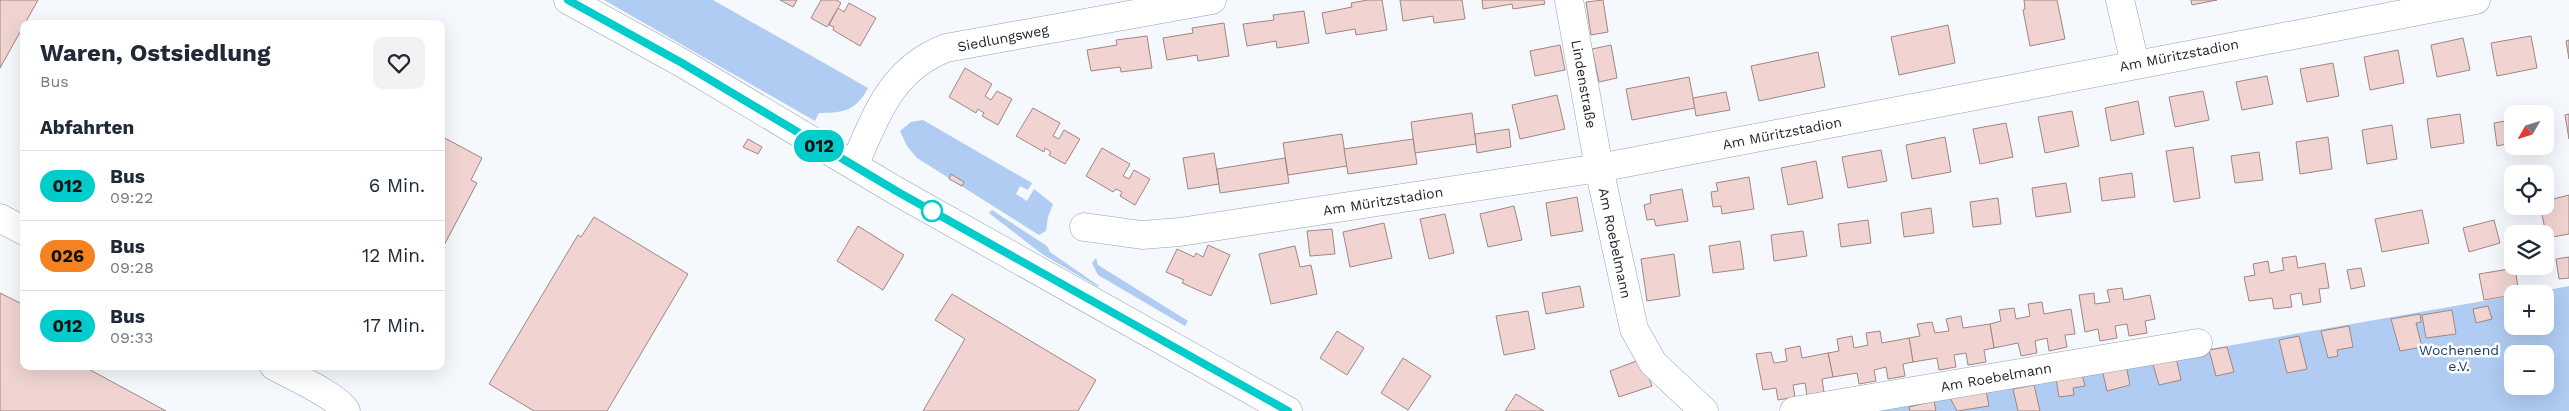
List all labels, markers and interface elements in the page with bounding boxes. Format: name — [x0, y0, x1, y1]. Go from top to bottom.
street label: Siedlungsweg — [956, 21, 1050, 55]
street label: Am Müritzstadion — [2118, 36, 2240, 74]
button: heart — [373, 37, 425, 89]
street label: Lindenstraße — [1568, 38, 1600, 130]
text: Waren, Ostsiedlung — [40, 39, 270, 67]
text: Bus — [40, 72, 69, 91]
north arrow — [2504, 105, 2554, 155]
map controls — [2504, 105, 2554, 395]
street label: Am Müritzstadion — [1721, 114, 1843, 152]
text: Abfahrten — [40, 116, 134, 139]
line badge: 012 — [790, 130, 848, 162]
text: 012 — [804, 135, 834, 156]
text: Bus — [110, 165, 145, 188]
button: locate — [2504, 165, 2554, 215]
text: 6 Min. — [369, 174, 425, 197]
text: 012 — [52, 175, 83, 196]
street label: Am Müritzstadion — [1322, 184, 1444, 218]
street label: Am Roebelmann — [1595, 186, 1635, 300]
text: 09:22 — [110, 188, 153, 207]
unlabelled marker — [921, 200, 943, 222]
button: layers — [2504, 225, 2554, 275]
text: Bus — [110, 235, 145, 258]
text: 12 Min. — [362, 244, 425, 267]
text: 026 — [51, 245, 84, 266]
text: 09:28 — [110, 258, 154, 277]
button: + — [2504, 285, 2554, 335]
text: Bus — [110, 305, 145, 328]
text: 17 Min. — [363, 314, 425, 337]
text: 012 — [52, 315, 83, 336]
text: 09:33 — [110, 328, 153, 347]
park label: Wochenend e.V. — [2419, 342, 2499, 374]
button: − — [2504, 345, 2554, 395]
street label: Am Roebelmann — [1939, 359, 2053, 395]

